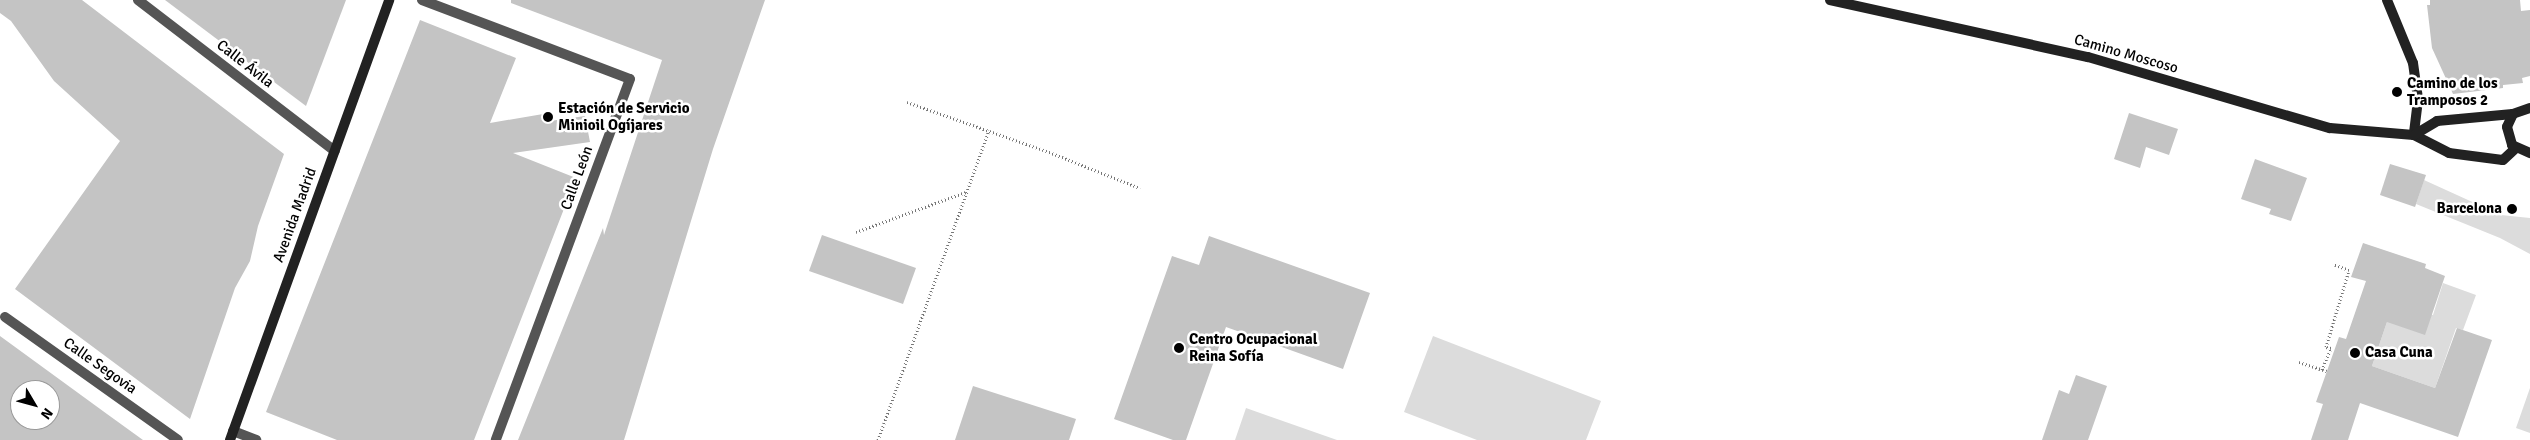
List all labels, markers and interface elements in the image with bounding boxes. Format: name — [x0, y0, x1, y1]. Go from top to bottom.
street label: Camino Moscoso — [2072, 31, 2180, 77]
street label: Calle Ávila — [213, 36, 277, 92]
place label: Camino de los Tramposos 2 — [2407, 74, 2498, 109]
marker: Camino de los Tramposos 2 — [2391, 86, 2403, 98]
place label: Estación de Servicio Minioil Ogíjares — [558, 99, 690, 134]
marker: Estación de Servicio Minioil Ogíjares — [542, 111, 554, 123]
street label: Calle León — [557, 144, 597, 212]
street label: Avenida Madrid — [270, 165, 320, 265]
place label: Barcelona — [2437, 200, 2502, 218]
marker: Barcelona — [2506, 203, 2518, 215]
place label: Centro Ocupacional Reina Sofía — [1189, 330, 1317, 365]
street label: Calle Segovia — [60, 334, 140, 398]
marker: Centro Ocupacional Reina Sofía — [1173, 342, 1185, 354]
place label: Casa Cuna — [2365, 344, 2433, 362]
marker: Casa Cuna — [2349, 347, 2361, 359]
north arrow — [10, 380, 60, 430]
text: N — [37, 405, 56, 423]

